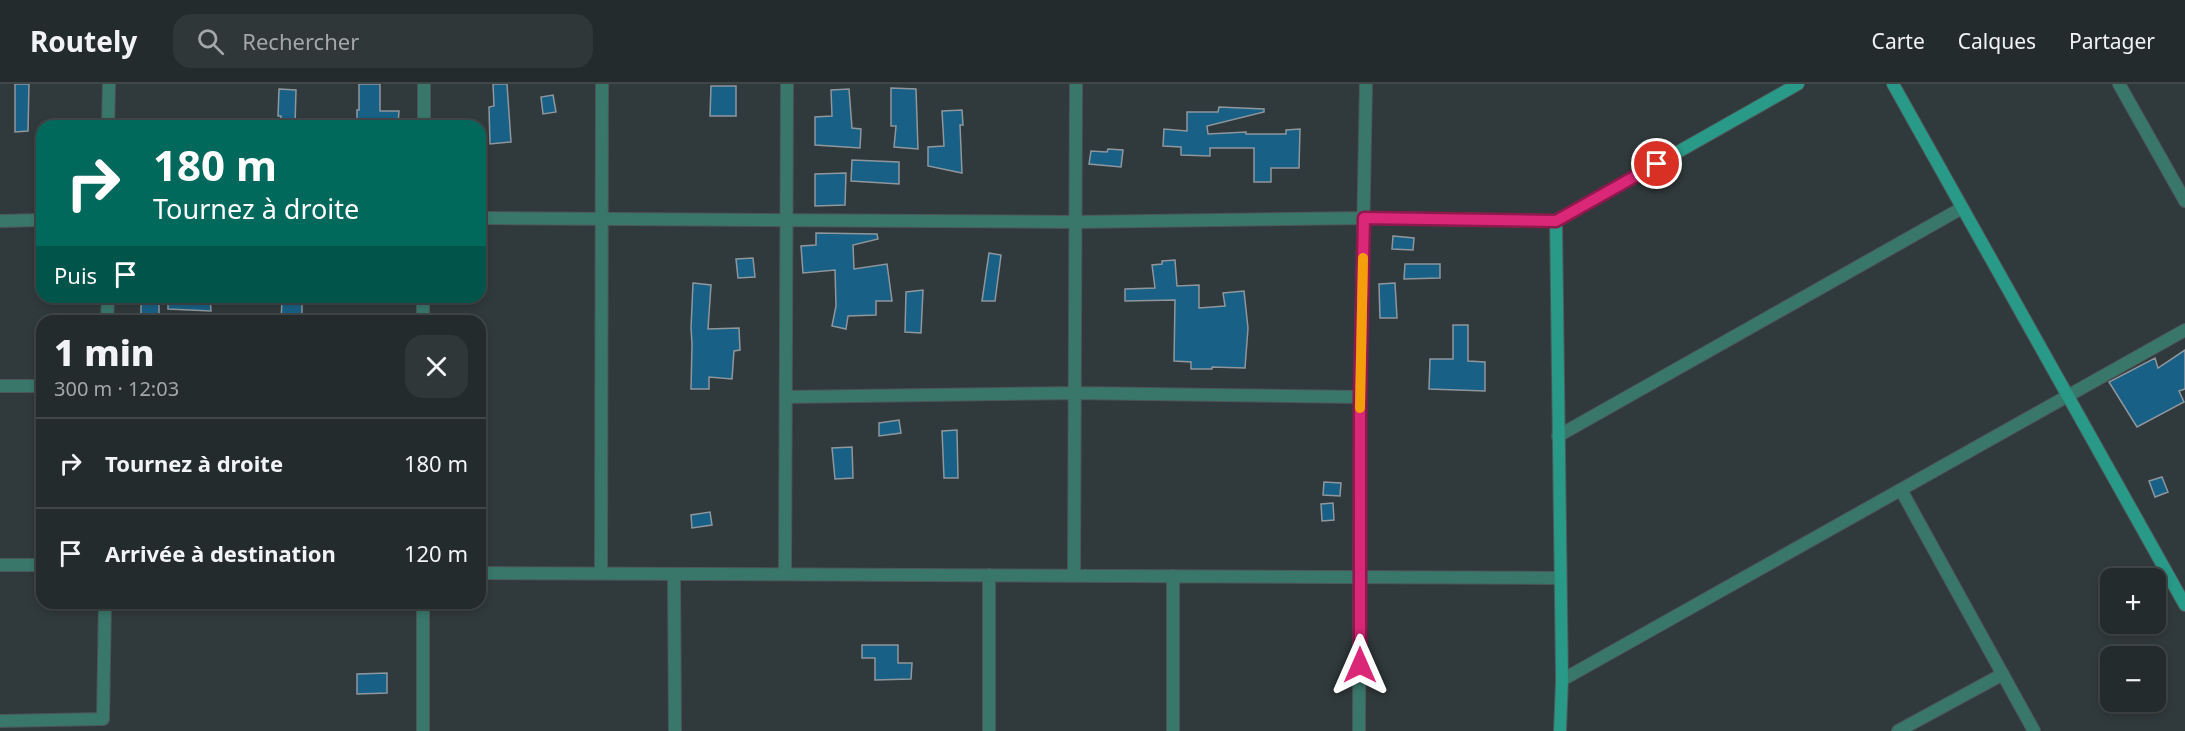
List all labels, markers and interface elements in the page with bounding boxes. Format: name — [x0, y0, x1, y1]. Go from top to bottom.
search box — [173, 14, 593, 68]
text: Routely — [30, 22, 137, 60]
icon: search — [194, 25, 227, 58]
text: Rechercher — [242, 26, 359, 56]
text: Carte — [1872, 27, 1925, 55]
text: Calques — [1958, 27, 2036, 55]
text: Partager — [2069, 27, 2155, 55]
text: 180 m — [153, 136, 277, 193]
pin — [1631, 138, 1682, 189]
icon: right — [54, 144, 132, 222]
icon: arrive — [1640, 147, 1673, 180]
text: Tournez à droite — [153, 190, 359, 227]
icon: arrive — [109, 258, 142, 291]
text: Puis — [54, 260, 97, 290]
text: 1 min — [54, 328, 155, 377]
button: close — [405, 335, 468, 398]
text: 300 m · 12:03 — [54, 375, 179, 402]
icon: right — [54, 447, 87, 480]
text: Tournez à droite — [105, 448, 283, 478]
text: 180 m — [404, 448, 468, 478]
icon: arrive — [54, 537, 87, 570]
text: Arrivée à destination — [105, 538, 336, 568]
text: 120 m — [404, 538, 468, 568]
map controls — [2100, 568, 2166, 712]
button: + — [2100, 568, 2166, 634]
position arrow — [1328, 633, 1392, 697]
button: − — [2100, 646, 2166, 712]

